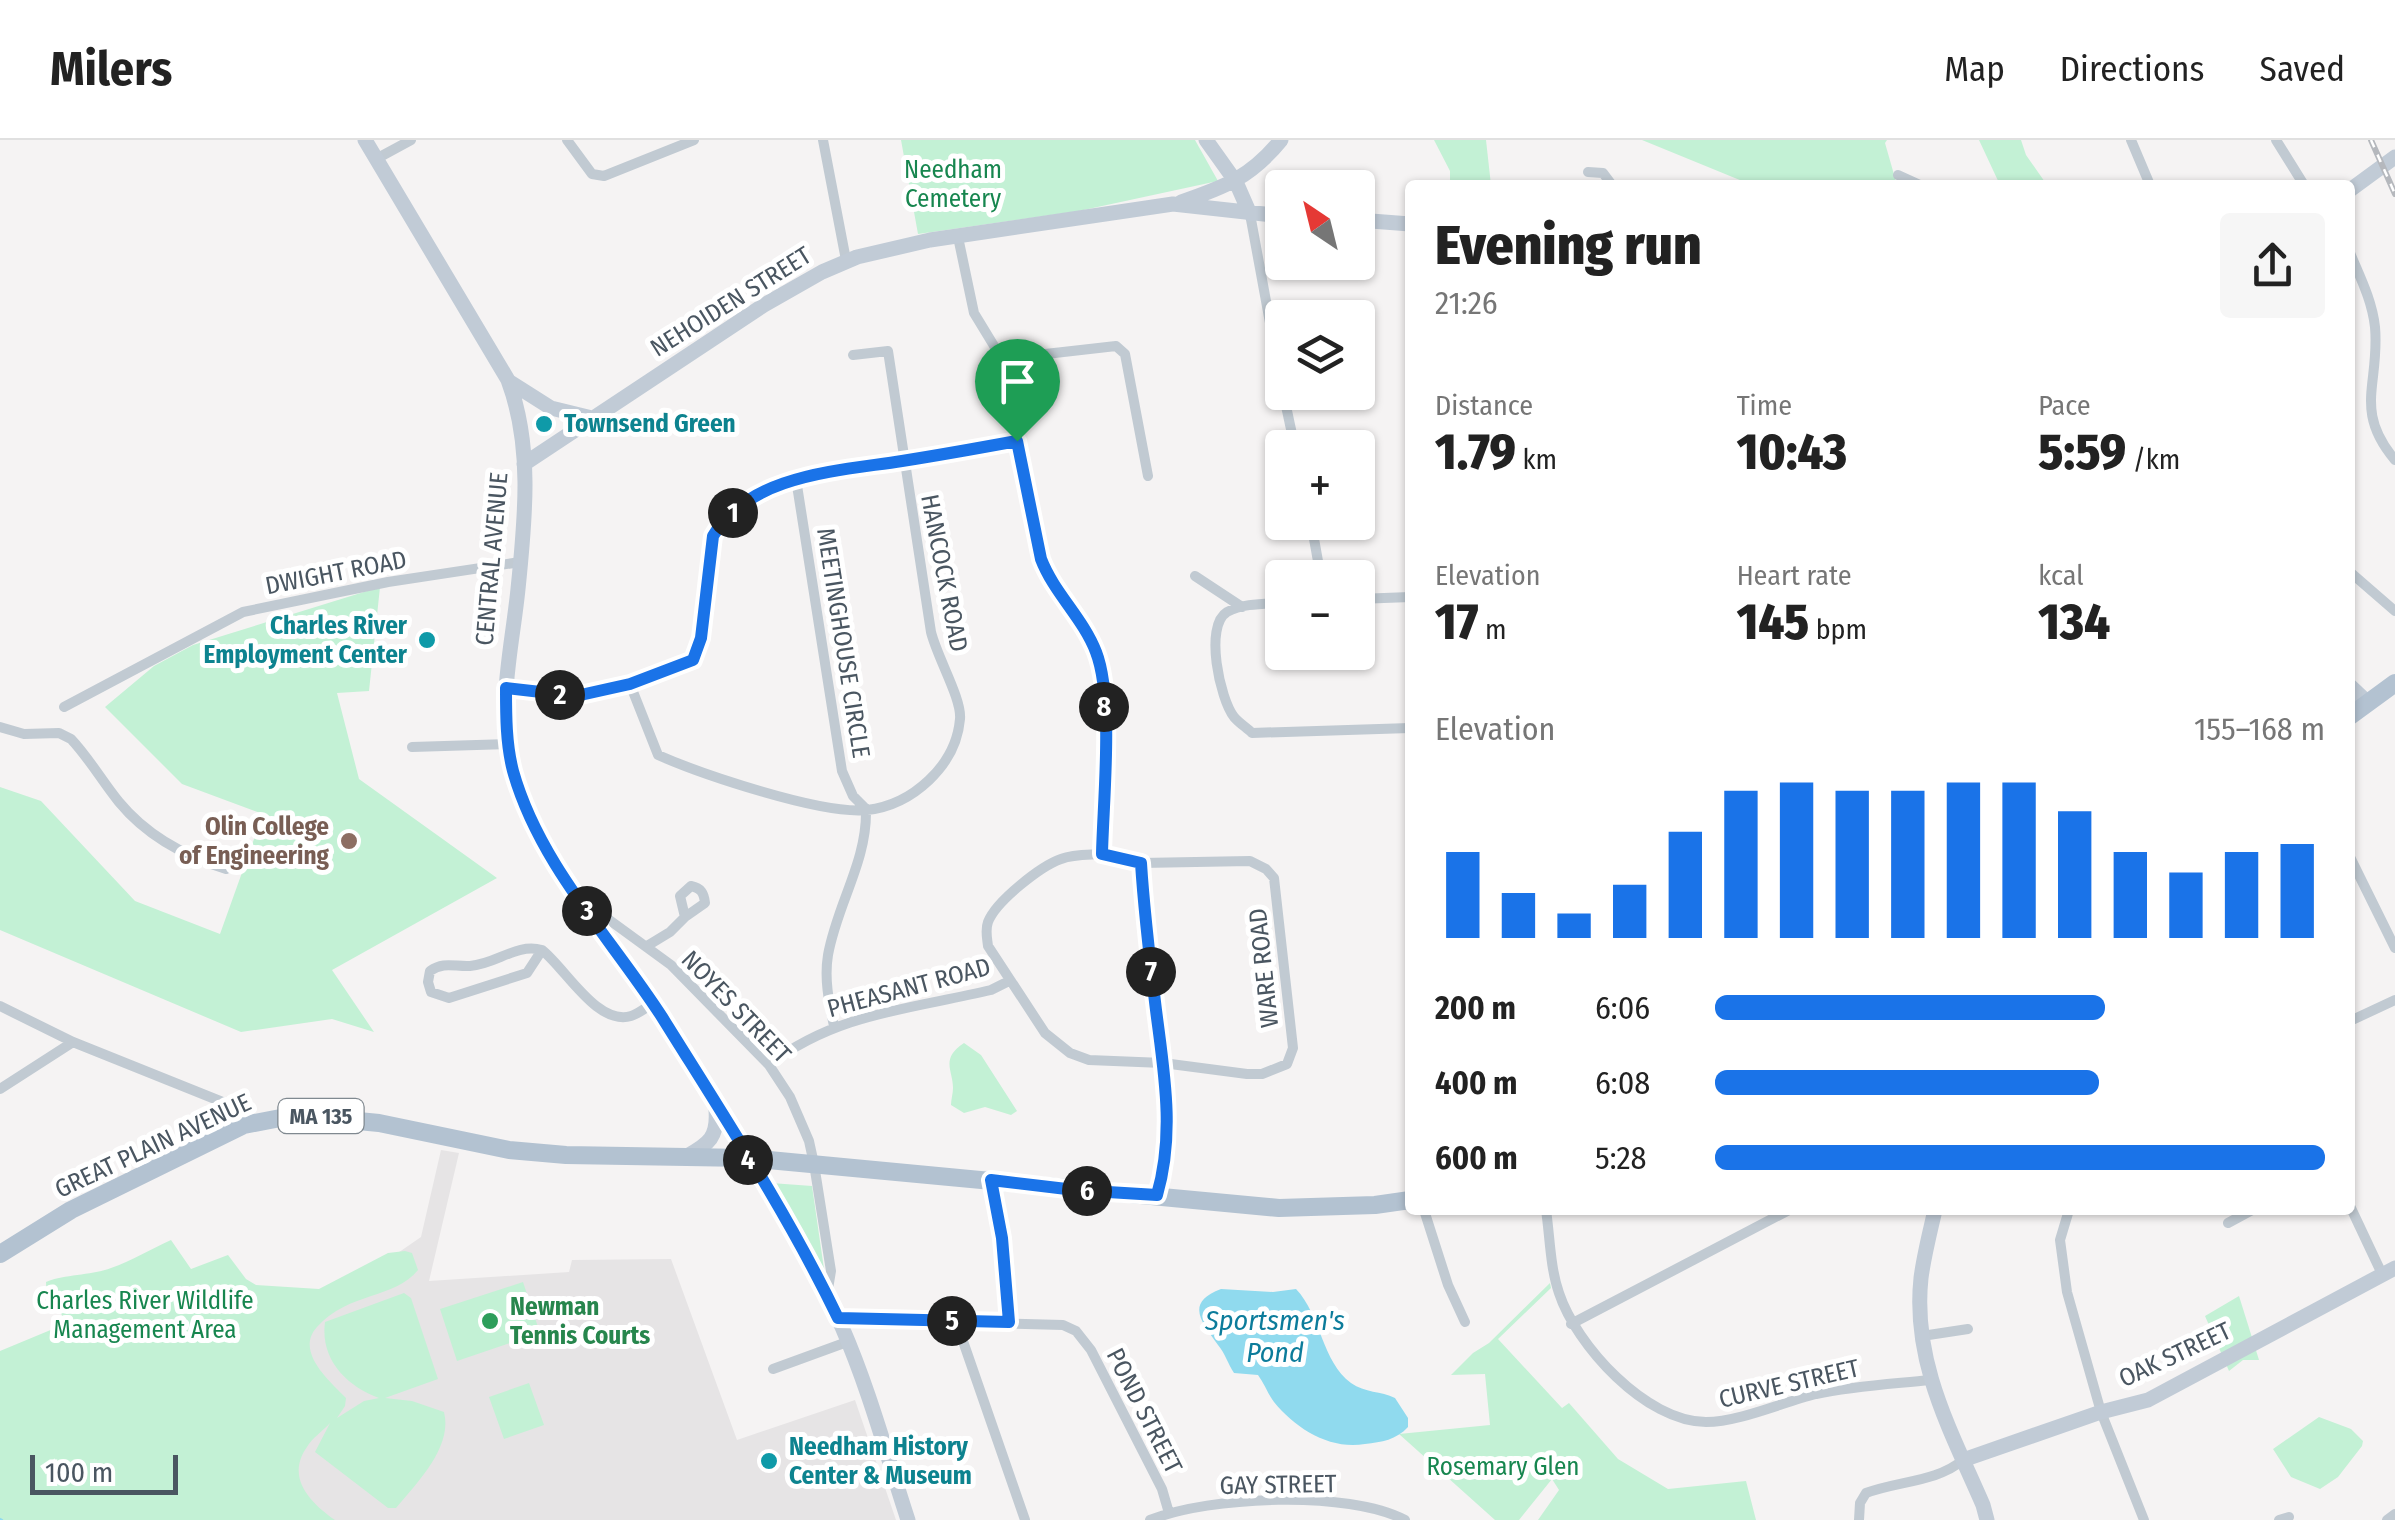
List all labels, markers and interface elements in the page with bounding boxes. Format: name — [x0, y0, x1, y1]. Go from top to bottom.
text: Milers — [50, 40, 172, 98]
text: Map — [1944, 48, 2005, 90]
text: Directions — [2060, 48, 2205, 90]
text: Saved — [2260, 48, 2345, 90]
park label: Needham Cemetery — [904, 155, 1002, 214]
north arrow — [1265, 170, 1375, 280]
map controls — [1265, 170, 1375, 670]
text: Evening run — [1435, 213, 1702, 279]
button: share — [2220, 213, 2325, 318]
street label: NEHOIDEN STREET — [645, 240, 817, 363]
text: 21:26 — [1435, 284, 1498, 322]
button: layers — [1265, 300, 1375, 410]
pin — [975, 339, 1060, 442]
icon: arrive — [990, 354, 1045, 409]
text: Distance — [1435, 389, 1533, 422]
text: Time — [1737, 389, 1792, 422]
text: Pace — [2038, 389, 2091, 422]
place label: Townsend Green — [564, 409, 736, 439]
marker: Townsend Green — [533, 413, 555, 435]
text: 1.79 — [1435, 422, 1516, 482]
text: 10:43 — [1737, 422, 1847, 482]
text: 5:59 — [2038, 422, 2126, 482]
button: + — [1265, 430, 1375, 540]
text: km — [1516, 443, 1557, 476]
text: /km — [2126, 443, 2180, 476]
street label: CENTRAL AVENUE — [469, 471, 515, 647]
pin: 1 — [708, 488, 758, 538]
street label: HANCOCK ROAD — [914, 492, 974, 654]
text: 1 — [727, 496, 739, 529]
street label: MEETINGHOUSE CIRCLE — [810, 526, 876, 760]
street label: DWIGHT ROAD — [263, 545, 409, 601]
text: Elevation — [1435, 559, 1540, 592]
text: Heart rate — [1737, 559, 1852, 592]
text: kcal — [2038, 559, 2084, 592]
button: − — [1265, 560, 1375, 670]
text: 17 — [1435, 592, 1478, 652]
text: 145 — [1737, 592, 1809, 652]
text: 134 — [2038, 592, 2110, 652]
place label: Charles River Employment Center — [204, 611, 408, 670]
text: m — [1478, 613, 1506, 646]
text: bpm — [1809, 613, 1867, 646]
marker: Charles River Employment Center — [416, 629, 438, 651]
pin: 2 — [535, 670, 585, 720]
text: 2 — [554, 678, 566, 711]
pin: 8 — [1079, 682, 1129, 732]
text: 8 — [1097, 690, 1111, 723]
text: Elevation — [1435, 710, 1555, 748]
text: 155–168 m — [2194, 710, 2325, 748]
place label: Olin College of Engineering — [179, 812, 330, 871]
marker: Olin College of Engineering — [338, 830, 360, 852]
pin: 3 — [562, 886, 612, 936]
text: 3 — [580, 894, 594, 927]
street label: WARE ROAD — [1243, 907, 1285, 1029]
street label: NOYES STREET — [675, 945, 797, 1070]
pin: 7 — [1126, 947, 1176, 997]
street label: PHEASANT ROAD — [824, 952, 994, 1024]
text: 7 — [1145, 955, 1157, 988]
text: 200 m — [1435, 989, 1516, 1027]
text: 6:06 — [1595, 989, 1650, 1027]
text: 400 m — [1435, 1064, 1517, 1102]
text: 6:08 — [1595, 1064, 1650, 1102]
street label: GREAT PLAIN AVENUE — [50, 1087, 256, 1205]
road number: MA 135 — [278, 1099, 364, 1133]
pin: 4 — [723, 1135, 773, 1185]
text: 600 m — [1435, 1139, 1518, 1177]
text: 5:28 — [1595, 1139, 1647, 1177]
text: 4 — [741, 1143, 755, 1176]
pin: 6 — [1062, 1166, 1112, 1216]
text: 6 — [1080, 1174, 1094, 1207]
park label: Charles River Wildlife Management Area — [36, 1286, 254, 1345]
place label: Newman Tennis Courts — [510, 1292, 650, 1351]
pin: 5 — [927, 1296, 977, 1346]
text: 5 — [945, 1304, 959, 1337]
water label: Sportsmen's Pond — [1204, 1304, 1345, 1369]
marker: Newman Tennis Courts — [479, 1310, 501, 1332]
street label: OAK STREET — [2114, 1316, 2236, 1394]
street label: POND STREET — [1100, 1343, 1189, 1479]
street label: CURVE STREET — [1716, 1353, 1862, 1415]
place label: Needham History Center & Museum — [789, 1432, 972, 1491]
scale bar — [30, 1450, 178, 1494]
marker: Needham History Center & Museum — [758, 1450, 780, 1472]
park label: Rosemary Glen — [1427, 1452, 1579, 1482]
text: 100 m — [45, 1456, 113, 1489]
street label: GAY STREET — [1219, 1469, 1337, 1501]

